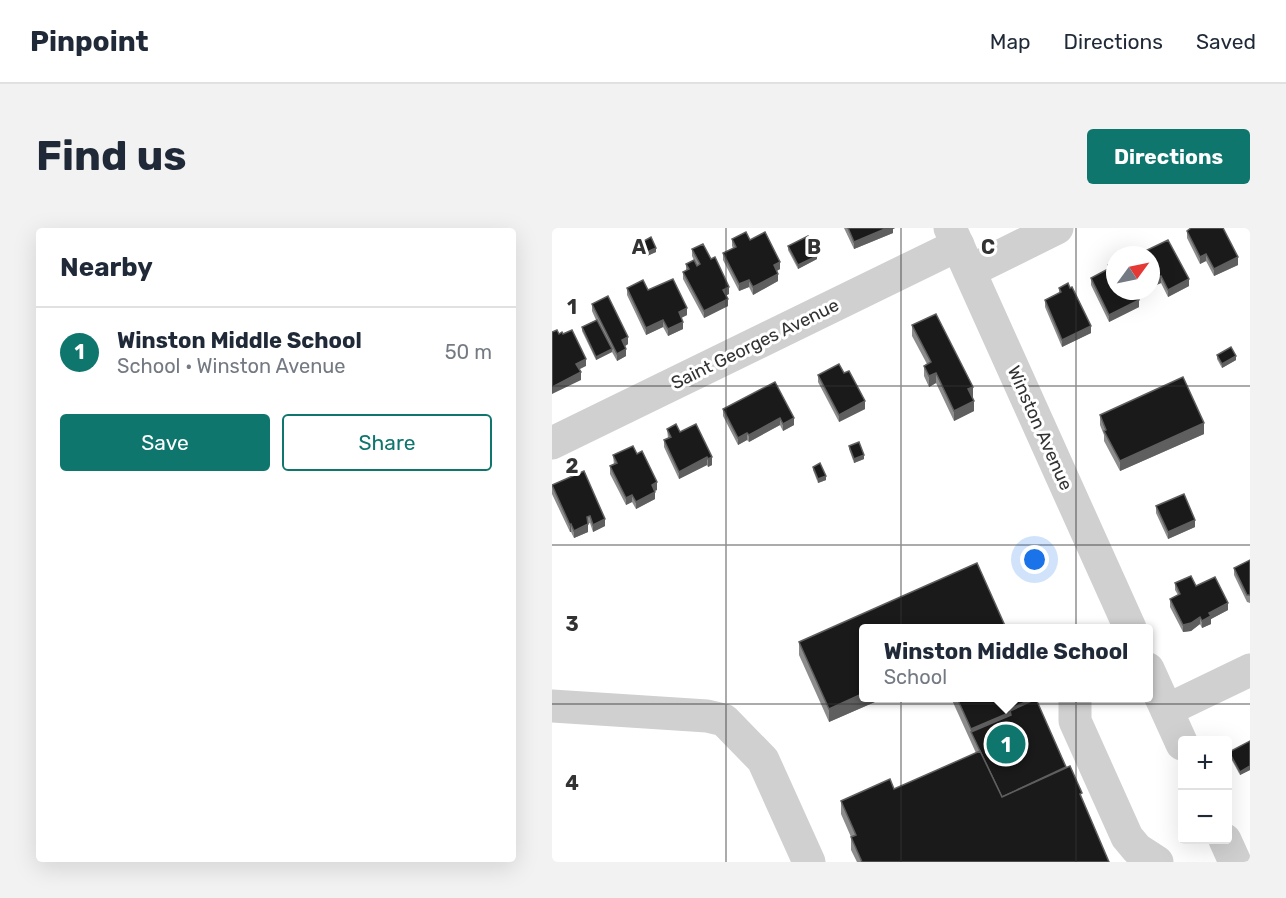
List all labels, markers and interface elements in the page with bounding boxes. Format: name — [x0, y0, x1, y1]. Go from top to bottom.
text: Pinpoint — [30, 25, 149, 58]
text: Map — [990, 29, 1031, 54]
text: Directions — [1064, 29, 1163, 54]
text: Saved — [1196, 29, 1256, 54]
button: Directions — [1087, 129, 1250, 184]
text: Find us — [36, 131, 187, 181]
text: A — [632, 235, 647, 259]
text: B — [807, 235, 821, 259]
text: C — [981, 235, 995, 259]
north arrow — [1106, 246, 1160, 300]
text: Nearby — [60, 252, 153, 283]
street label: Saint Georges Avenue — [667, 294, 843, 394]
text: 1 — [567, 295, 577, 319]
text: Winston Middle School — [117, 327, 362, 354]
text: 1 — [75, 340, 84, 364]
text: 50 m — [445, 340, 492, 364]
text: School · Winston Avenue — [117, 354, 346, 378]
street label: Winston Avenue — [1003, 362, 1077, 494]
button: Save — [60, 414, 270, 471]
button: Share — [282, 414, 492, 471]
text: 2 — [566, 454, 579, 478]
your location — [1020, 545, 1049, 574]
text: 3 — [565, 612, 579, 636]
popup — [859, 624, 1153, 702]
text: Winston Middle School — [884, 638, 1128, 665]
text: School — [884, 665, 947, 689]
pin: 1 — [986, 722, 1026, 766]
map controls — [1178, 736, 1232, 844]
button: + — [1178, 736, 1232, 790]
text: 4 — [565, 771, 579, 795]
button: − — [1178, 790, 1232, 844]

